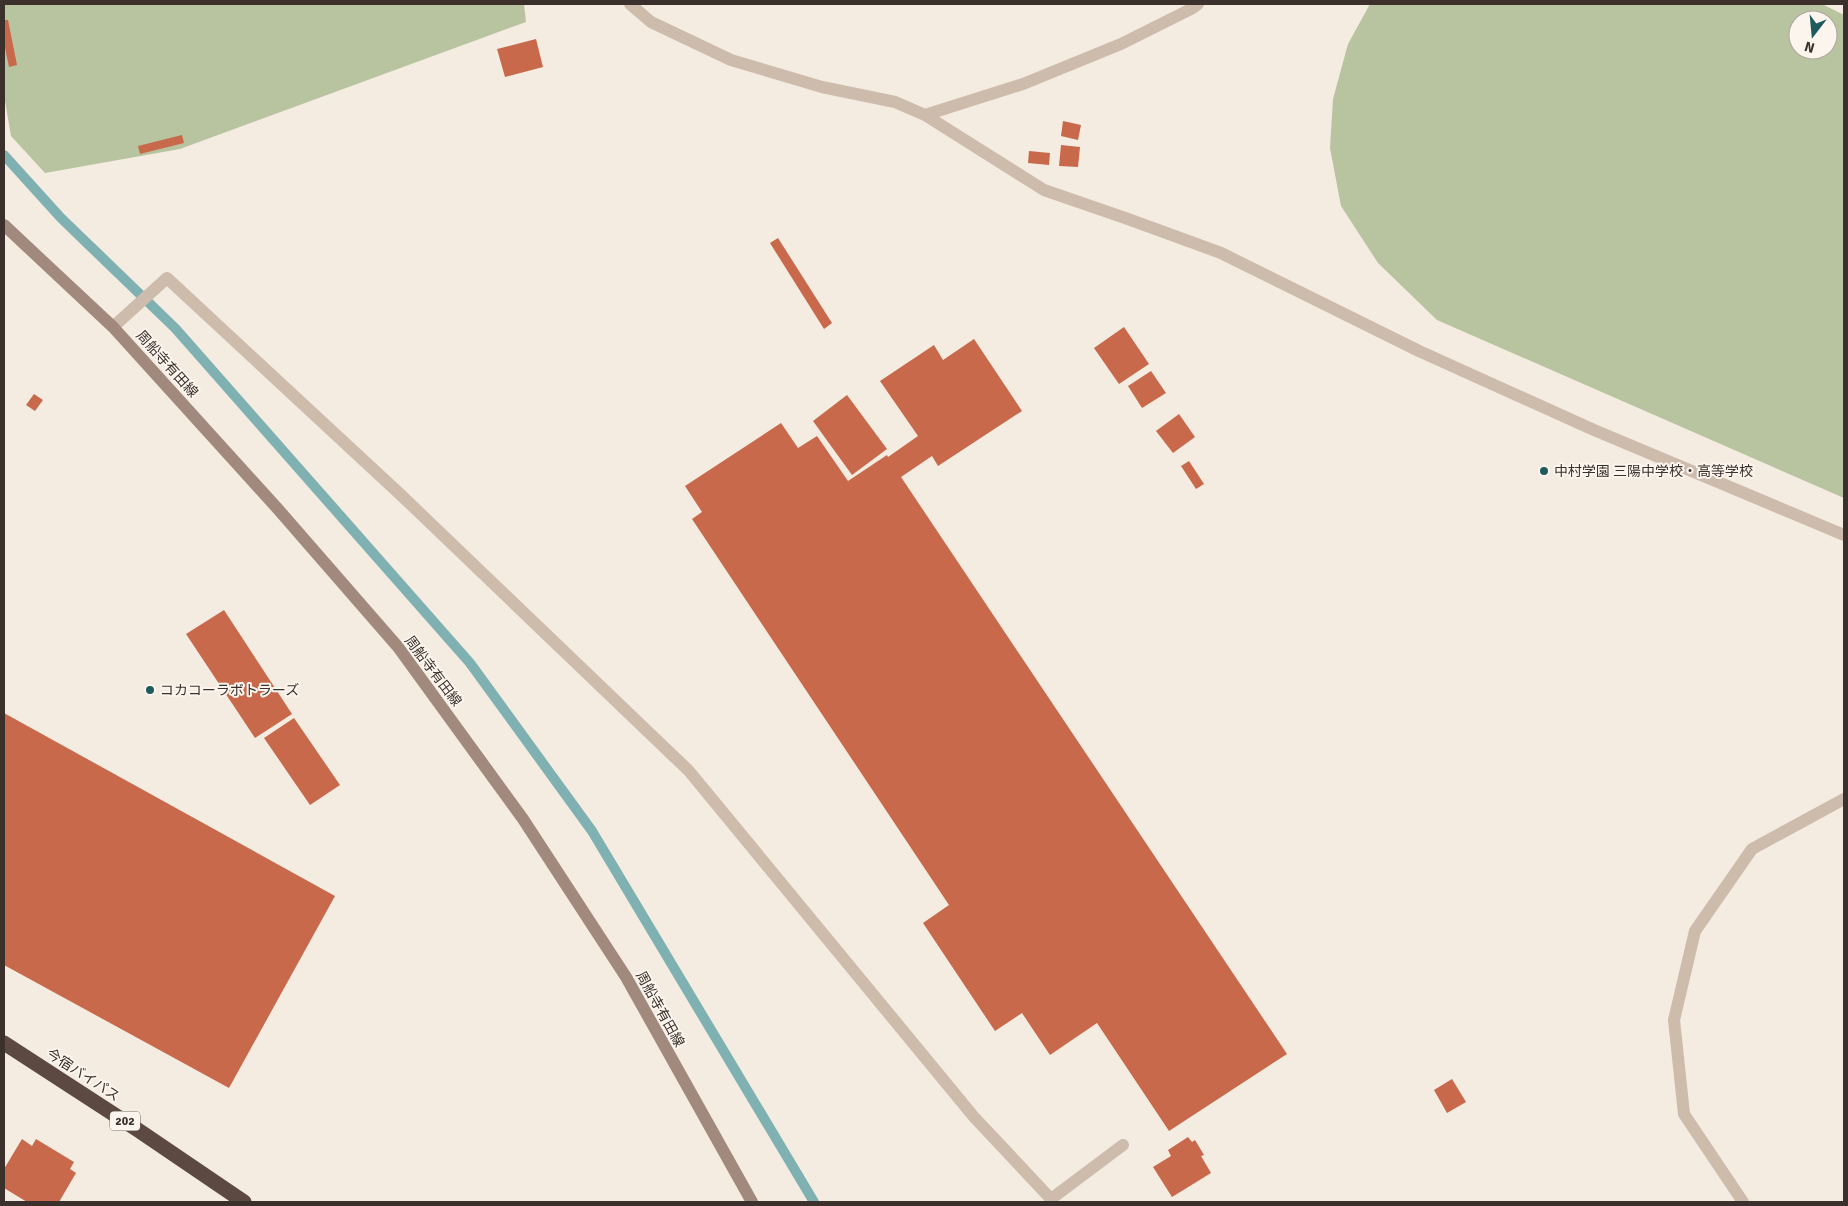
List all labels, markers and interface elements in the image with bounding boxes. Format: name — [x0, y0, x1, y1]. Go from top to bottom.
north arrow — [1788, 10, 1838, 60]
text: N — [1803, 38, 1817, 57]
street label: 周船寺有田線 — [133, 327, 201, 401]
place label: 中村学園 三陽中学校・高等学校 — [1554, 463, 1753, 480]
marker: 中村学園 三陽中学校・高等学校 — [1538, 465, 1550, 477]
street label: 周船寺有田線 — [401, 632, 465, 710]
place label: コカコーラボトラーズ — [160, 682, 299, 699]
marker: コカコーラボトラーズ — [144, 684, 156, 696]
street label: 周船寺有田線 — [632, 968, 688, 1050]
street label: 今宿バイパス — [43, 1045, 123, 1105]
road number: 202 — [110, 1112, 140, 1130]

